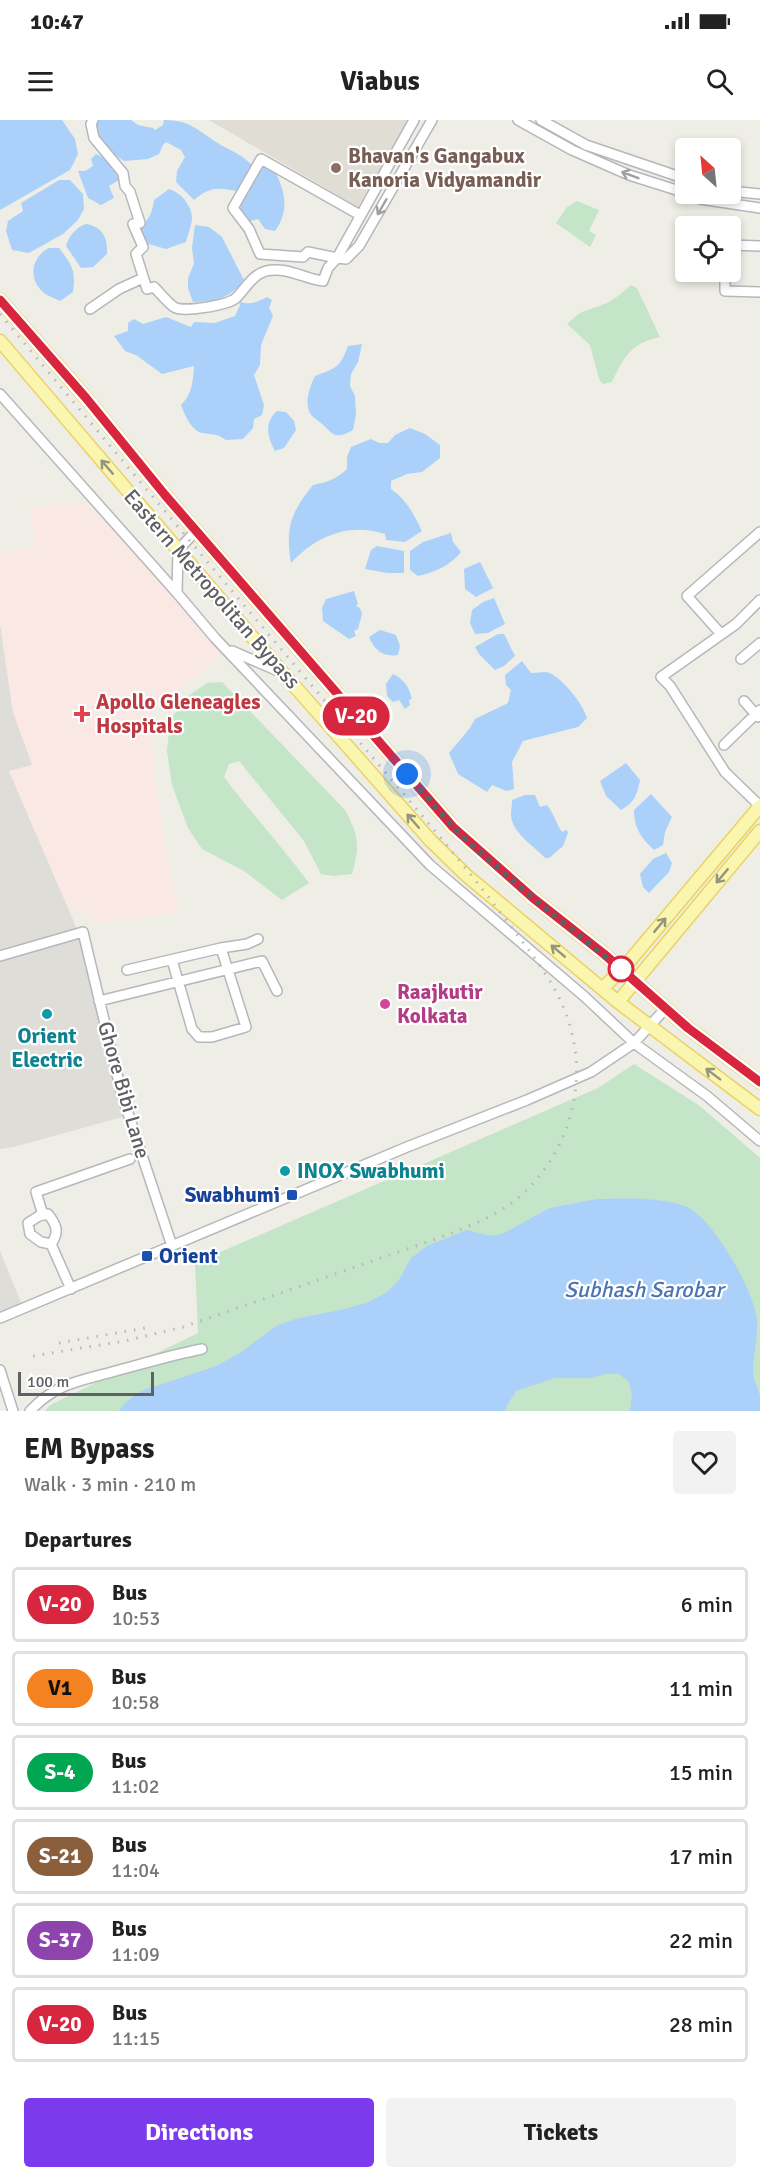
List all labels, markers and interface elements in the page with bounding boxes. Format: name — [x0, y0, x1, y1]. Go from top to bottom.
text: 10:47 — [30, 8, 84, 35]
icon: menu — [24, 65, 57, 98]
text: Viabus — [340, 65, 420, 98]
icon: search — [703, 65, 736, 98]
north arrow — [675, 138, 741, 204]
map controls — [675, 138, 741, 282]
place label: Bhavan's Gangabux Kanoria Vidyamandir — [348, 143, 542, 193]
marker: Bhavan's Gangabux Kanoria Vidyamandir — [329, 161, 343, 175]
one-way arrow — [621, 169, 640, 180]
one-way arrow — [376, 198, 388, 215]
button: locate — [675, 216, 741, 282]
one-way arrow — [100, 460, 114, 475]
street label: Eastern Metropolitan Bypass — [118, 484, 306, 694]
place label: Apollo Gleneagles Hospitals — [96, 689, 260, 739]
line badge: V-20 — [314, 696, 398, 736]
text: V-20 — [335, 703, 377, 729]
marker: Apollo Gleneagles Hospitals — [73, 705, 91, 723]
your location — [392, 759, 422, 789]
one-way arrow — [406, 814, 420, 829]
one-way arrow — [716, 868, 729, 884]
one-way arrow — [653, 918, 667, 933]
one-way arrow — [550, 944, 566, 957]
unlabelled marker — [608, 956, 634, 982]
place label: Raajkutir Kolkata — [397, 979, 483, 1029]
marker: Raajkutir Kolkata — [378, 997, 392, 1011]
marker: Orient Electric — [40, 1007, 54, 1021]
street label: Ghore Bibi Lane — [92, 1018, 156, 1162]
place label: Orient Electric — [11, 1023, 83, 1073]
one-way arrow — [706, 1068, 722, 1080]
place label: INOX Swabhumi — [297, 1158, 445, 1184]
marker: INOX Swabhumi — [278, 1164, 292, 1178]
place label: Swabhumi — [185, 1182, 280, 1208]
marker: Swabhumi — [285, 1188, 299, 1202]
place label: Orient — [159, 1243, 218, 1269]
marker: Orient — [140, 1249, 154, 1263]
water label: Subhash Sarobar — [565, 1276, 726, 1303]
scale bar — [18, 1369, 154, 1396]
text: 100 m — [27, 1372, 69, 1392]
button: heart — [673, 1431, 736, 1494]
text: EM Bypass — [24, 1432, 154, 1466]
text: Walk · 3 min · 210 m — [24, 1472, 196, 1497]
text: Departures — [24, 1526, 132, 1553]
text: Bus — [112, 1579, 147, 1606]
text: V-20 — [39, 1591, 82, 1617]
text: 6 min — [681, 1591, 733, 1618]
text: 10:53 — [112, 1606, 160, 1631]
text: Bus — [111, 1663, 146, 1690]
text: V1 — [48, 1675, 72, 1701]
text: 11 min — [669, 1675, 733, 1702]
text: 10:58 — [111, 1690, 160, 1715]
text: Bus — [111, 1747, 146, 1774]
text: S-4 — [45, 1759, 75, 1785]
text: 15 min — [669, 1759, 733, 1786]
text: 11:02 — [111, 1774, 160, 1799]
text: Bus — [111, 1831, 147, 1858]
text: S-21 — [39, 1843, 81, 1869]
text: 17 min — [669, 1843, 733, 1870]
text: 11:04 — [111, 1858, 160, 1883]
text: Bus — [111, 1915, 147, 1942]
text: S-37 — [39, 1927, 81, 1953]
text: 22 min — [669, 1927, 733, 1954]
text: 11:09 — [111, 1942, 160, 1967]
text: Bus — [112, 1999, 147, 2026]
text: V-20 — [39, 2011, 82, 2037]
text: 28 min — [669, 2011, 733, 2038]
text: 11:15 — [112, 2026, 160, 2051]
button: Directions — [24, 2098, 374, 2167]
button: Tickets — [386, 2098, 736, 2167]

